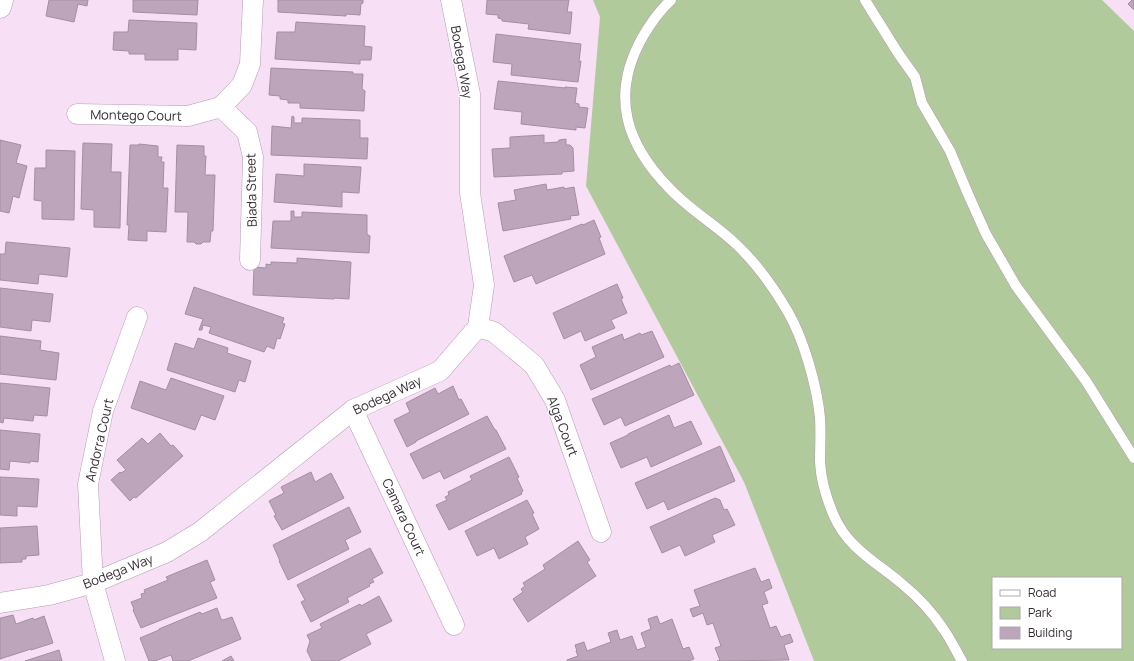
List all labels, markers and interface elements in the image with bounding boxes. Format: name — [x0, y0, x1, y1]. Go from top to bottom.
street label: Bodega Way — [447, 24, 477, 100]
street label: Montego Court — [90, 105, 182, 125]
street label: Biada Street — [241, 153, 261, 227]
street label: Bodega Way — [350, 371, 424, 419]
street label: Alga Court — [543, 393, 583, 459]
street label: Andorra Court — [81, 397, 117, 483]
street label: Camara Court — [378, 475, 430, 559]
street label: Bodega Way — [80, 549, 156, 593]
legend — [992, 577, 1122, 649]
text: Road — [1028, 584, 1056, 601]
text: Park — [1028, 604, 1053, 621]
text: Building — [1028, 624, 1072, 641]

